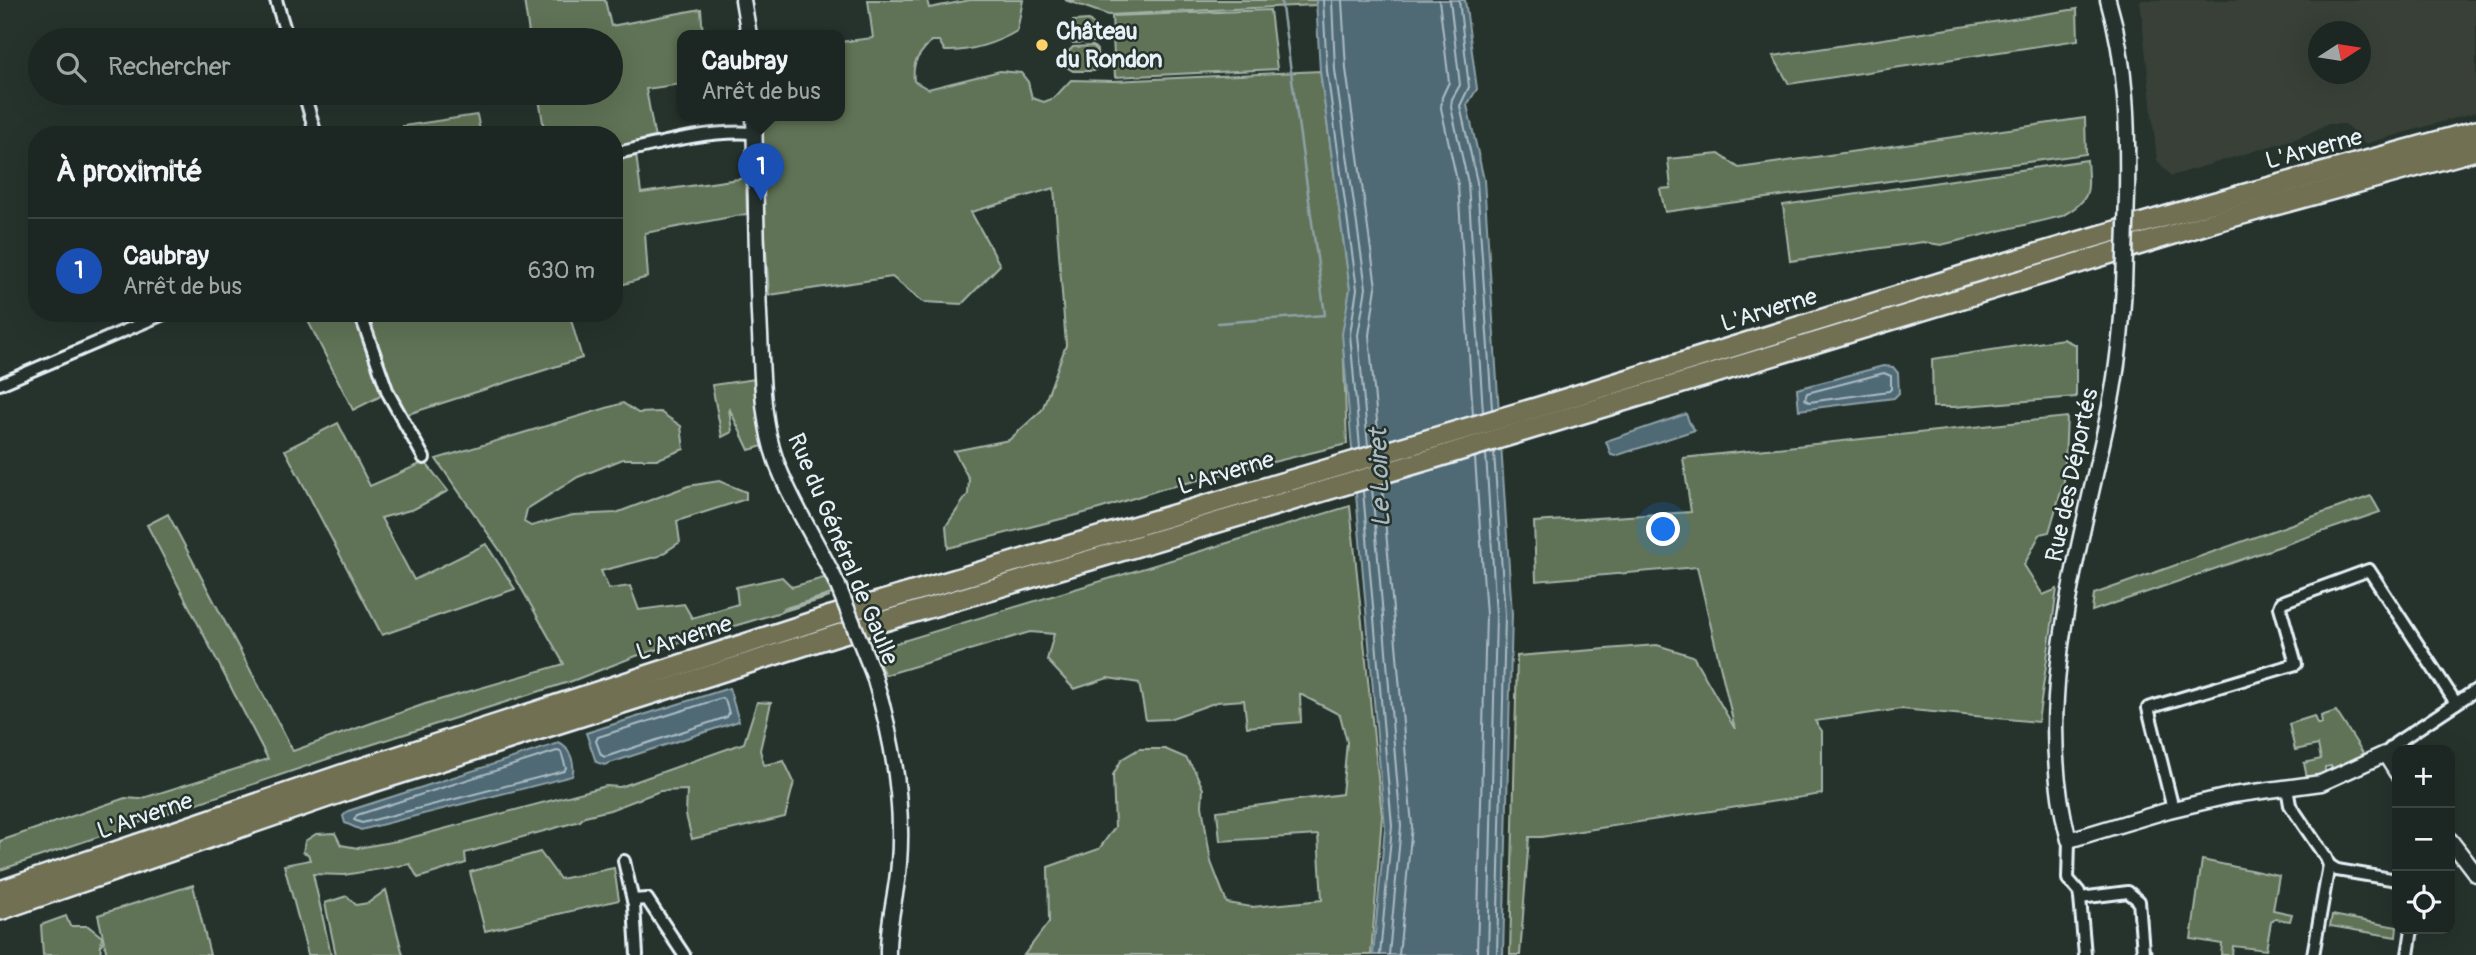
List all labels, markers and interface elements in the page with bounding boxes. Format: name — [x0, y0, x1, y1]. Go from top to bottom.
place label: Château du Rondon — [1056, 17, 1163, 74]
north arrow — [2308, 21, 2371, 84]
search box — [28, 28, 623, 105]
popup — [677, 30, 845, 121]
marker: Château du Rondon — [1034, 37, 1050, 53]
text: Caubray — [702, 45, 788, 77]
icon: search — [52, 48, 90, 86]
text: Rechercher — [108, 51, 231, 83]
text: Arrêt de bus — [702, 77, 820, 106]
street label: L'Arverne — [2262, 122, 2366, 176]
pin: 1 — [738, 143, 784, 201]
text: À proximité — [56, 153, 202, 190]
text: Caubray — [123, 240, 209, 272]
text: 1 — [75, 256, 84, 285]
text: 630 m — [528, 256, 595, 285]
text: Arrêt de bus — [123, 272, 242, 301]
street label: L'Arverne — [1717, 282, 1821, 338]
street label: Rue des Déportés — [2039, 385, 2105, 564]
water label: Le Loiret — [1362, 426, 1398, 528]
street label: Rue du Général de Gaulle — [781, 429, 905, 669]
street label: L'Arverne — [1174, 445, 1278, 501]
your location — [1646, 512, 1680, 546]
street label: L'Arverne — [632, 609, 736, 667]
map controls — [2392, 745, 2455, 934]
button: + — [2392, 745, 2455, 808]
street label: L'Arverne — [93, 786, 197, 846]
button: − — [2392, 808, 2455, 871]
button: locate — [2392, 871, 2455, 934]

